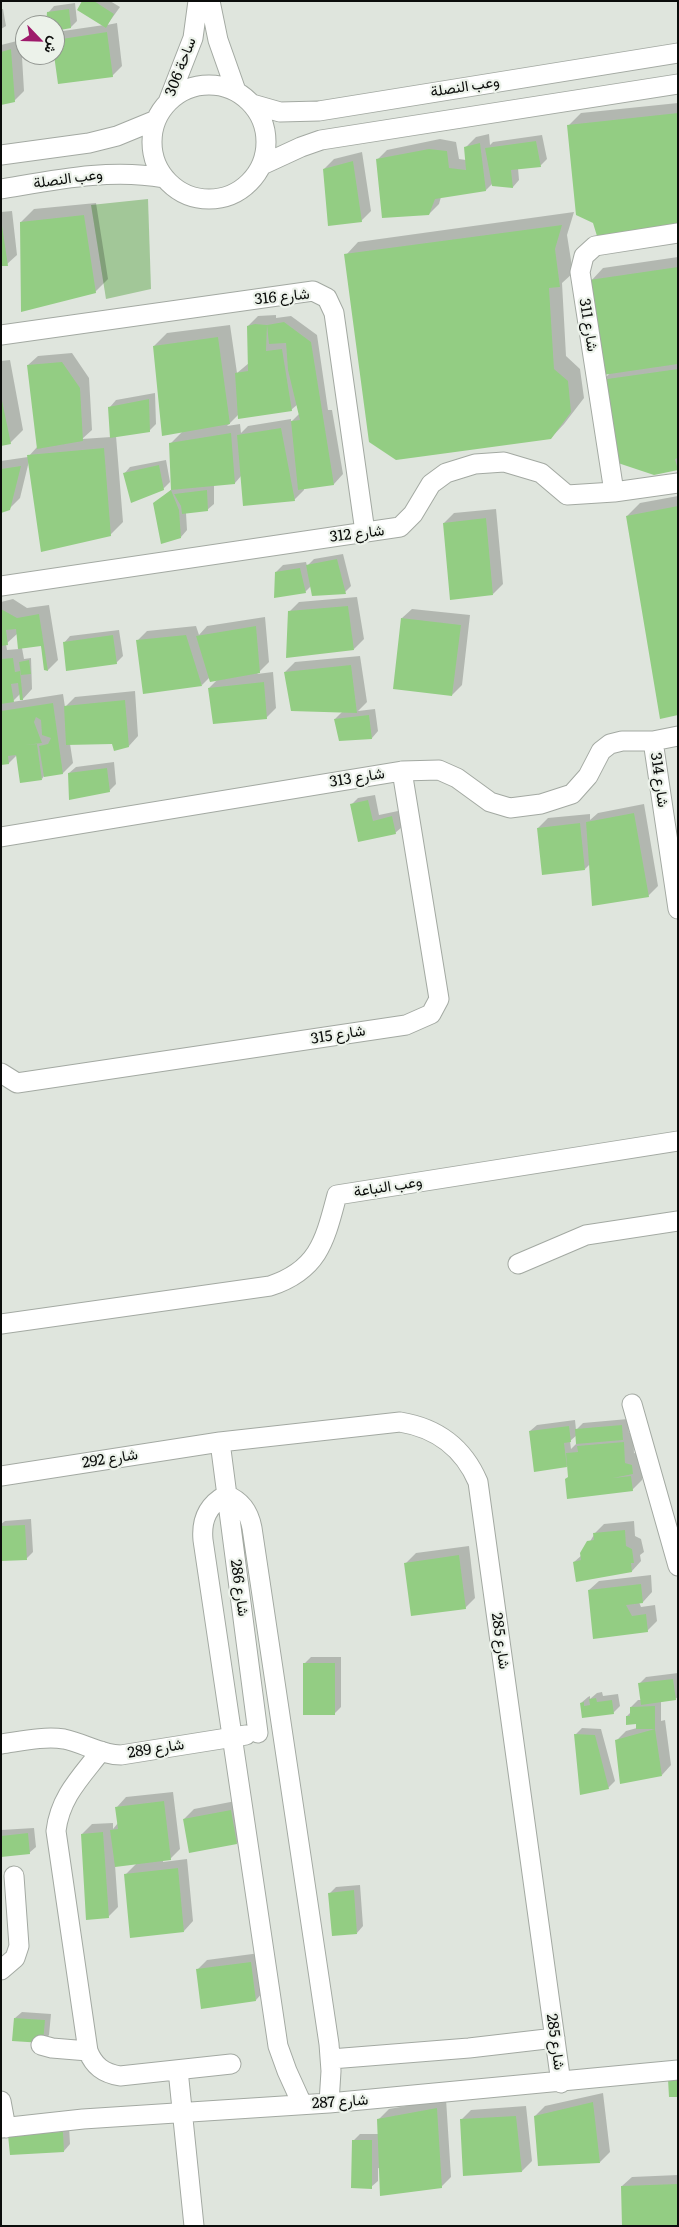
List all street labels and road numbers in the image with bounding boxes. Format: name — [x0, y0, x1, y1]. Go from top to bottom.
street label: ساحة 306 — [162, 35, 200, 99]
street label: وعب النصلة — [429, 73, 501, 101]
street label: وعب النصلة — [32, 165, 104, 193]
street label: شارع 316 — [253, 285, 311, 309]
street label: شارع 311 — [575, 297, 601, 353]
street label: شارع 312 — [329, 522, 385, 546]
street label: شارع 314 — [646, 751, 672, 809]
street label: شارع 313 — [328, 765, 386, 791]
street label: شارع 315 — [309, 1022, 367, 1048]
street label: وعب النباعة — [353, 1173, 423, 1201]
street label: شارع 292 — [81, 1446, 139, 1472]
street label: شارع 286 — [226, 1558, 252, 1618]
street label: شارع 285 — [487, 1612, 513, 1670]
street label: شارع 289 — [127, 1736, 185, 1762]
street label: شارع 285 — [542, 2013, 568, 2071]
street label: شارع 287 — [311, 2091, 369, 2113]

